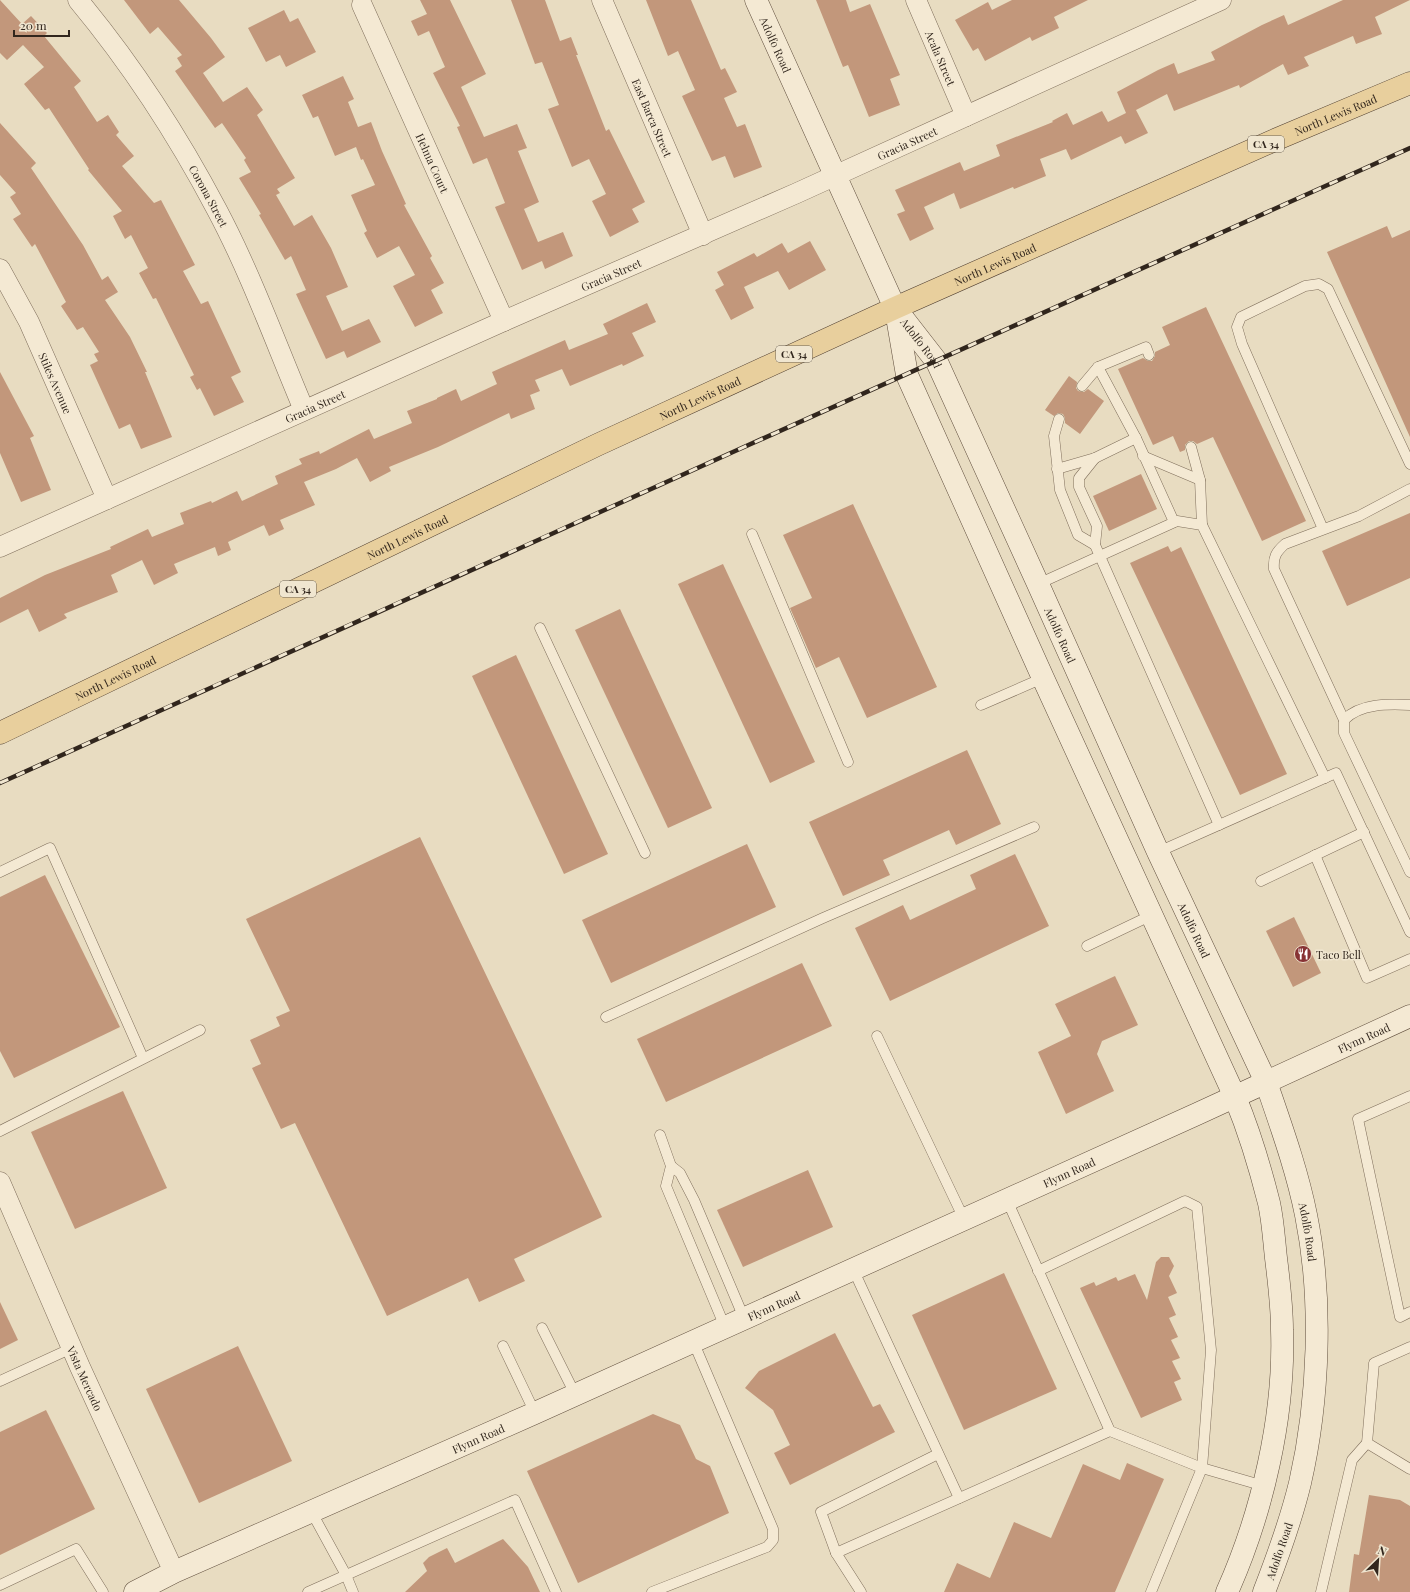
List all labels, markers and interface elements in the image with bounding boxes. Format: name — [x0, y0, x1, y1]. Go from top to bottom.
scale bar — [14, 12, 69, 38]
street label: Adolfo Road — [757, 13, 796, 76]
text: 20 m — [20, 17, 47, 33]
street label: Acala Street — [922, 27, 959, 88]
street label: East Barca Street — [629, 76, 676, 159]
street label: North Lewis Road — [1292, 90, 1380, 138]
street label: Gracia Street — [875, 123, 940, 163]
street label: Helma Court — [413, 131, 453, 195]
road number: CA 34 — [1248, 136, 1284, 152]
street label: Corona Street — [186, 162, 232, 229]
street label: North Lewis Road — [952, 239, 1039, 289]
street label: Gracia Street — [578, 254, 644, 294]
street label: Adolfo Road — [897, 314, 946, 371]
road number: CA 34 — [776, 346, 812, 362]
street label: Stiles Avenue — [36, 350, 76, 416]
street label: North Lewis Road — [657, 372, 744, 423]
street label: Gracia Street — [282, 386, 347, 426]
street label: North Lewis Road — [364, 510, 451, 563]
road number: CA 34 — [280, 581, 316, 597]
street label: Adolfo Road — [1041, 604, 1080, 666]
street label: North Lewis Road — [72, 651, 159, 703]
street label: Adolfo Road — [1175, 899, 1214, 961]
restaurant icon: Taco Bell — [1293, 944, 1313, 964]
place label: Taco Bell — [1316, 947, 1361, 962]
street label: Flynn Road — [1335, 1019, 1393, 1056]
street label: Flynn Road — [1040, 1153, 1098, 1190]
street label: Adolfo Road — [1296, 1200, 1321, 1263]
street label: Flynn Road — [745, 1287, 803, 1324]
street label: Vista Mercado — [64, 1343, 107, 1413]
street label: Flynn Road — [449, 1420, 507, 1456]
street label: Adolfo Road — [1262, 1520, 1296, 1583]
north arrow — [1358, 1540, 1398, 1580]
text: N — [1376, 1542, 1389, 1559]

